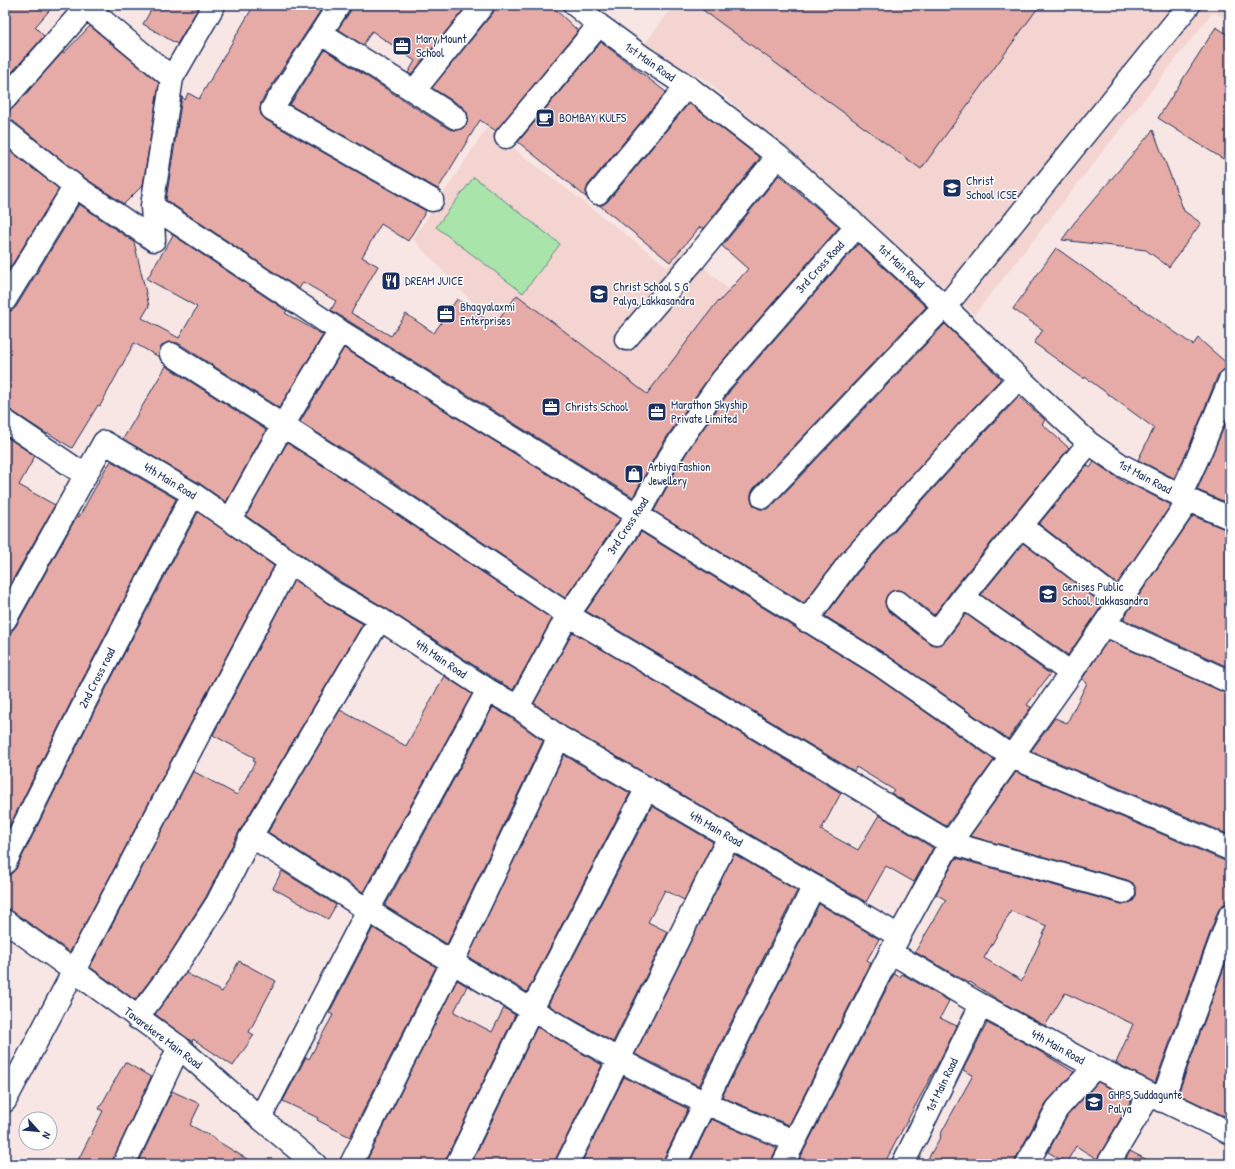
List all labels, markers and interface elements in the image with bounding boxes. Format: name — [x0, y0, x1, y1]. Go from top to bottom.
place label: Mary Mount School — [416, 30, 468, 61]
office icon: Mary Mount School — [391, 35, 413, 57]
street label: 1st Main Road — [622, 38, 679, 85]
cafe icon: BOMBAY KULFS — [534, 107, 556, 129]
place label: BOMBAY KULFS — [559, 109, 627, 126]
place label: Christ School ICSE — [966, 172, 1018, 203]
school or university icon: Christ School ICSE — [941, 177, 963, 199]
street label: 3rd Cross Road — [792, 237, 848, 297]
street label: 1st Main Road — [874, 240, 929, 292]
restaurant icon: DREAM JUICE — [380, 270, 402, 292]
place label: DREAM JUICE — [405, 272, 464, 289]
place label: Christ School S G Palya, Lakkasandra — [613, 278, 695, 309]
school or university icon: Christ School S G Palya, Lakkasandra — [588, 283, 610, 305]
place label: Bhagyalaxmi Enterprises — [460, 298, 515, 329]
office icon: Bhagyalaxmi Enterprises — [435, 303, 457, 325]
office icon: Christs School — [540, 396, 562, 418]
place label: Marathon Skyship Private Limited — [671, 396, 747, 427]
place label: Christs School — [565, 398, 629, 415]
office icon: Marathon Skyship Private Limited — [646, 401, 668, 423]
street label: 1st Main Road — [1116, 455, 1175, 498]
street label: 4th Main Road — [141, 458, 200, 503]
place label: Arbiya Fashion Jewellery — [648, 458, 710, 489]
shop icon: Arbiya Fashion Jewellery — [623, 463, 645, 485]
street label: 3rd Cross Road — [603, 494, 653, 558]
place label: Genises Public School, Lakkasandra — [1062, 578, 1148, 609]
school or university icon: Genises Public School, Lakkasandra — [1037, 583, 1059, 605]
street label: 4th Main Road — [412, 635, 471, 682]
street label: 2nd Cross road — [74, 645, 119, 711]
street label: 4th Main Road — [687, 807, 746, 851]
street label: Tavarekere Main Road — [121, 1003, 206, 1073]
street label: 4th Main Road — [1028, 1025, 1088, 1068]
street label: 1st Main Road — [921, 1055, 962, 1115]
place label: GHPS Suddagunte Palya — [1108, 1086, 1182, 1117]
school or university icon: GHPS Suddagunte Palya — [1083, 1091, 1105, 1113]
north arrow — [18, 1111, 58, 1151]
text: N — [39, 1130, 54, 1141]

